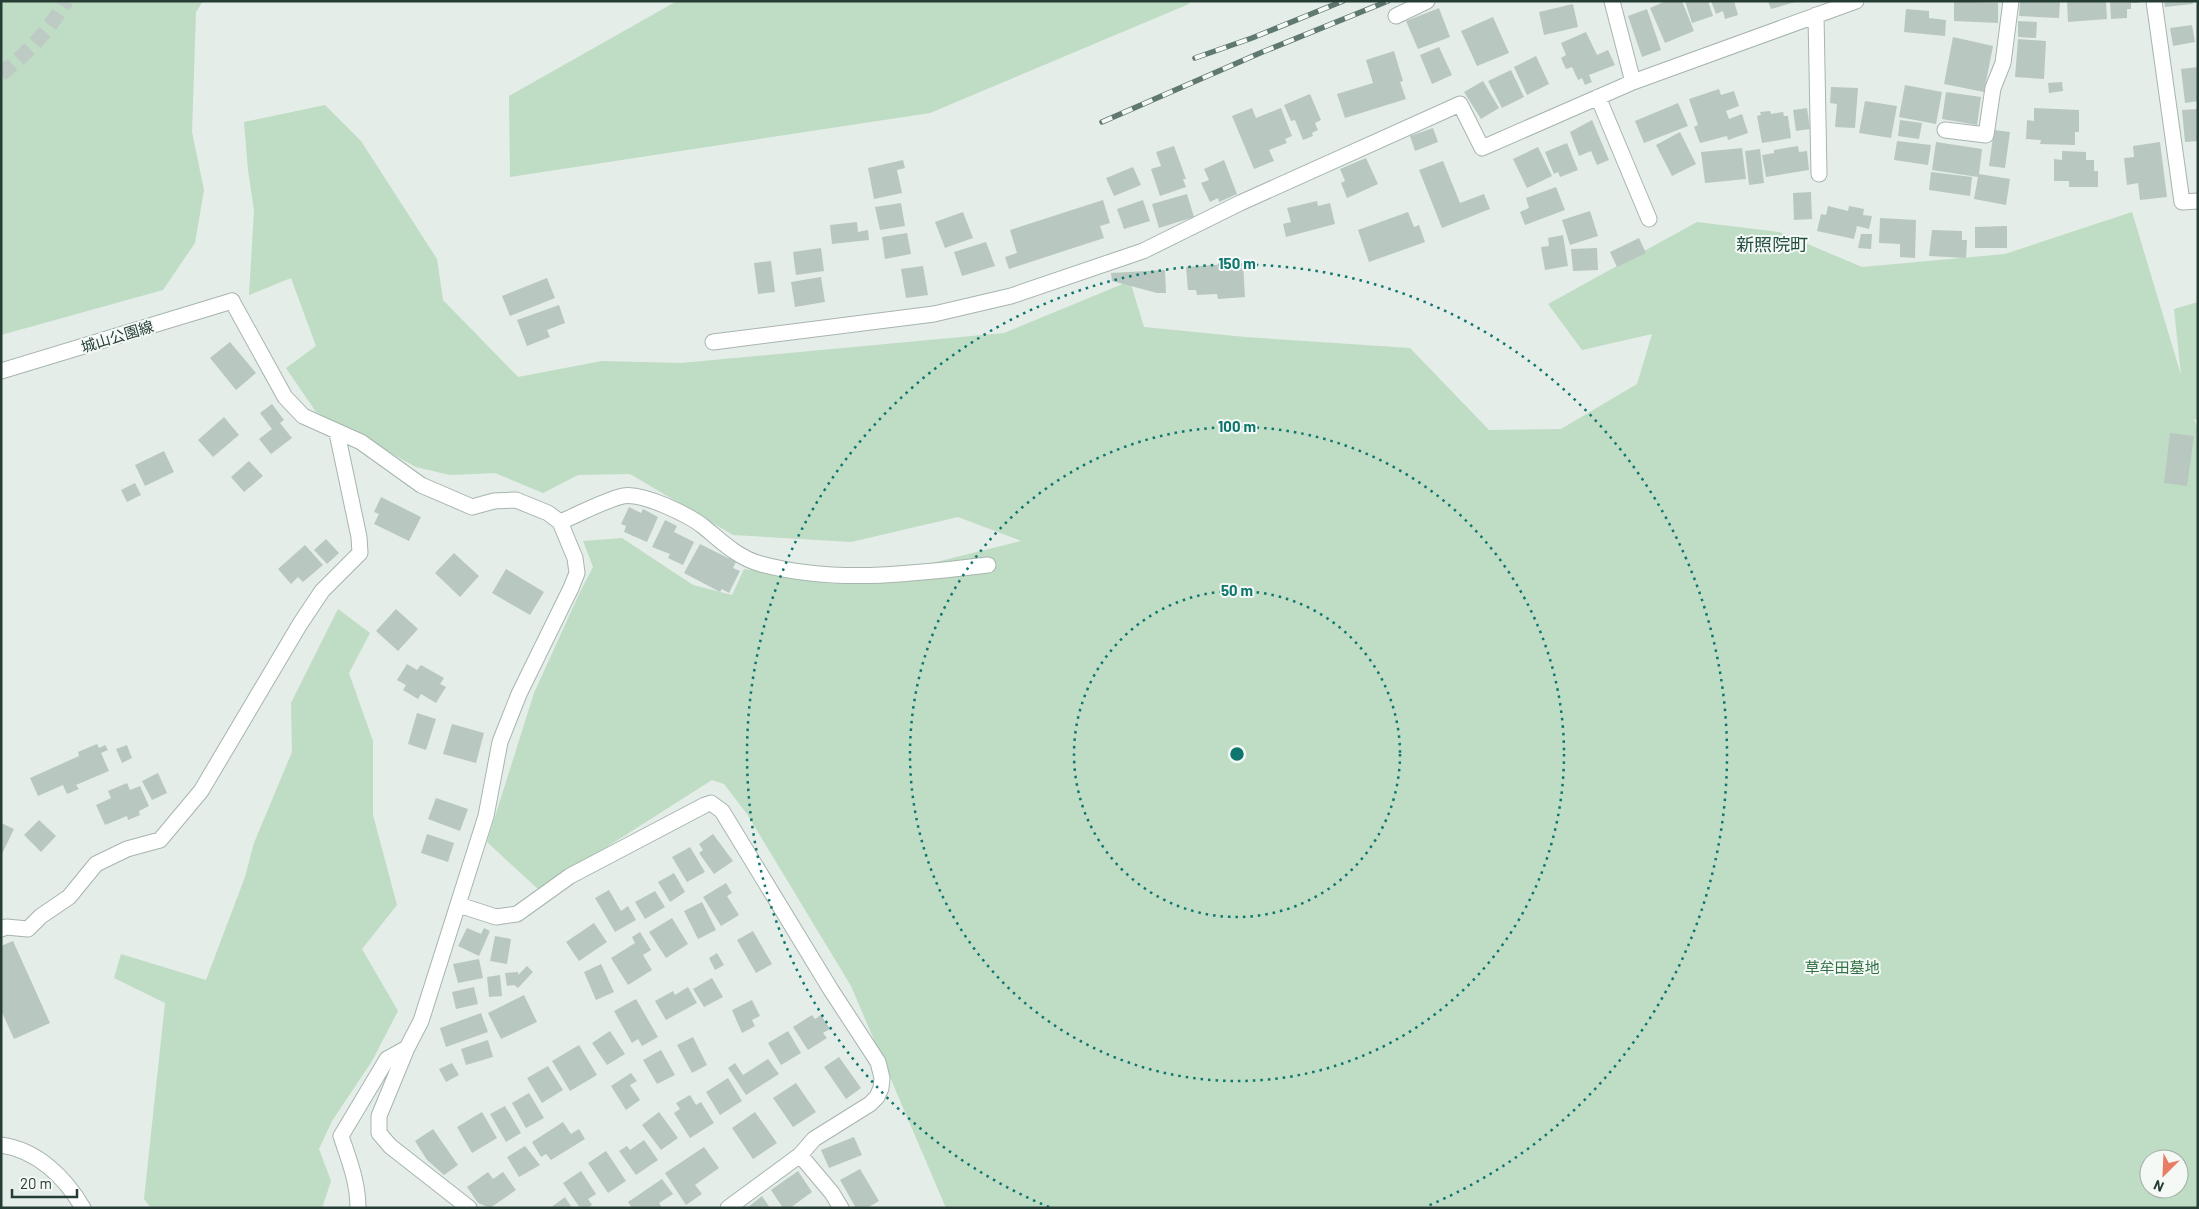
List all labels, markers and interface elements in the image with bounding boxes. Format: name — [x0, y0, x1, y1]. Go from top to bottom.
district label: 新照院町 — [1736, 233, 1808, 255]
text: 150 m — [1218, 254, 1256, 272]
street label: 城山公園線 — [78, 316, 156, 356]
text: 100 m — [1218, 417, 1256, 435]
text: 50 m — [1221, 581, 1253, 599]
centre of rings — [1228, 745, 1246, 763]
park label: 草牟田墓地 — [1804, 958, 1880, 976]
north arrow — [2139, 1149, 2189, 1199]
scale bar — [12, 1166, 78, 1198]
text: 20 m — [20, 1174, 52, 1192]
text: N — [2151, 1177, 2166, 1196]

